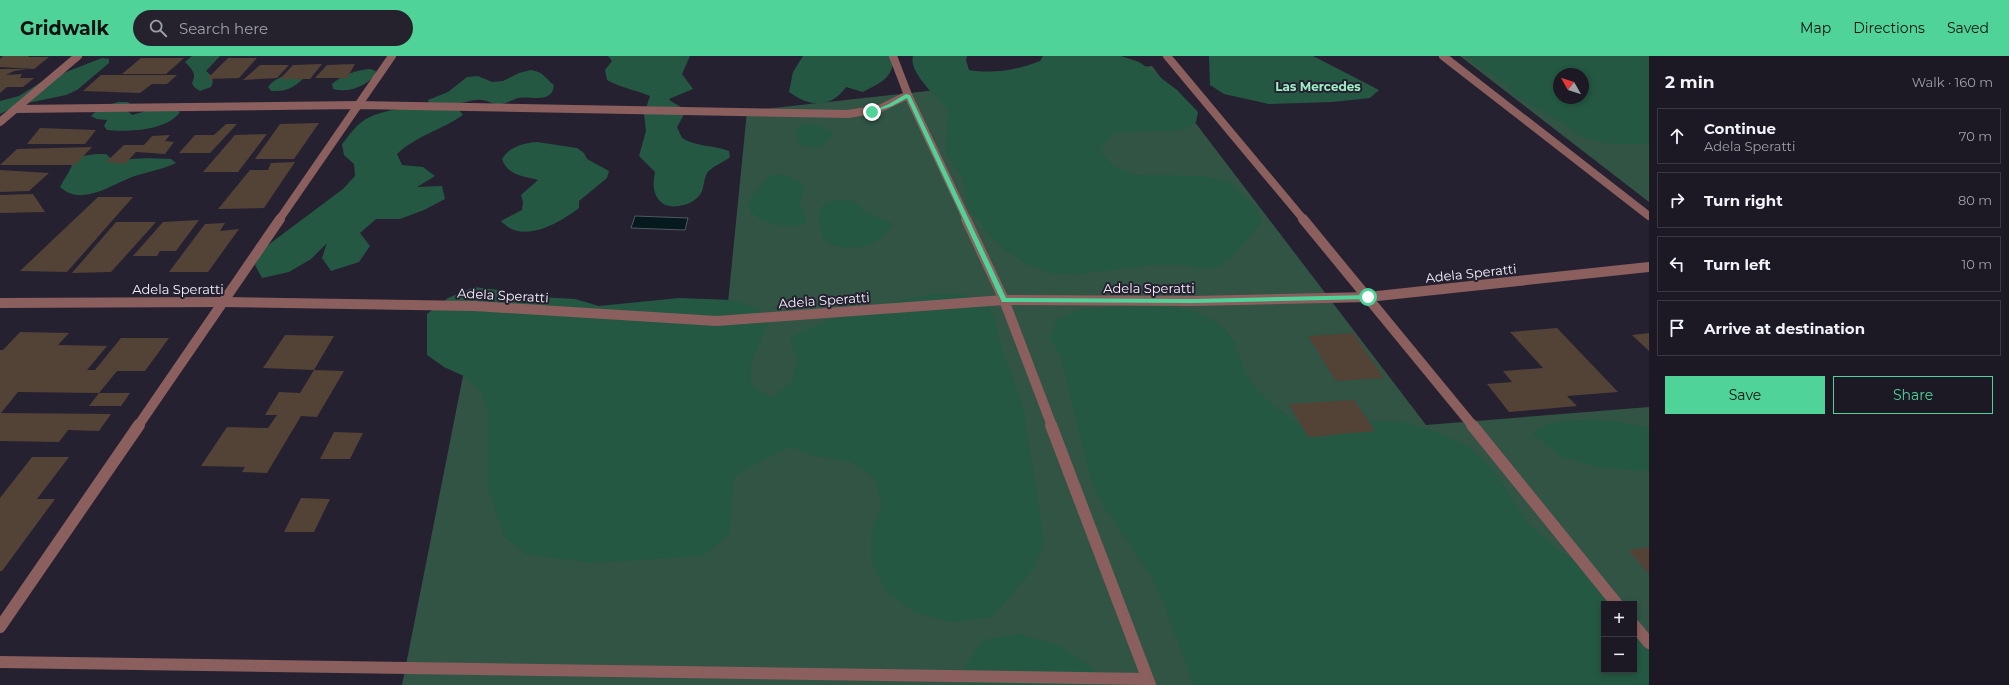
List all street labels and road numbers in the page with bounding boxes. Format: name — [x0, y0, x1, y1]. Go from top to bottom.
street label: Adela Speratti — [1425, 260, 1517, 286]
street label: Adela Speratti — [1103, 280, 1195, 296]
street label: Adela Speratti — [132, 281, 224, 297]
street label: Adela Speratti — [457, 285, 549, 305]
street label: Adela Speratti — [778, 289, 870, 311]

